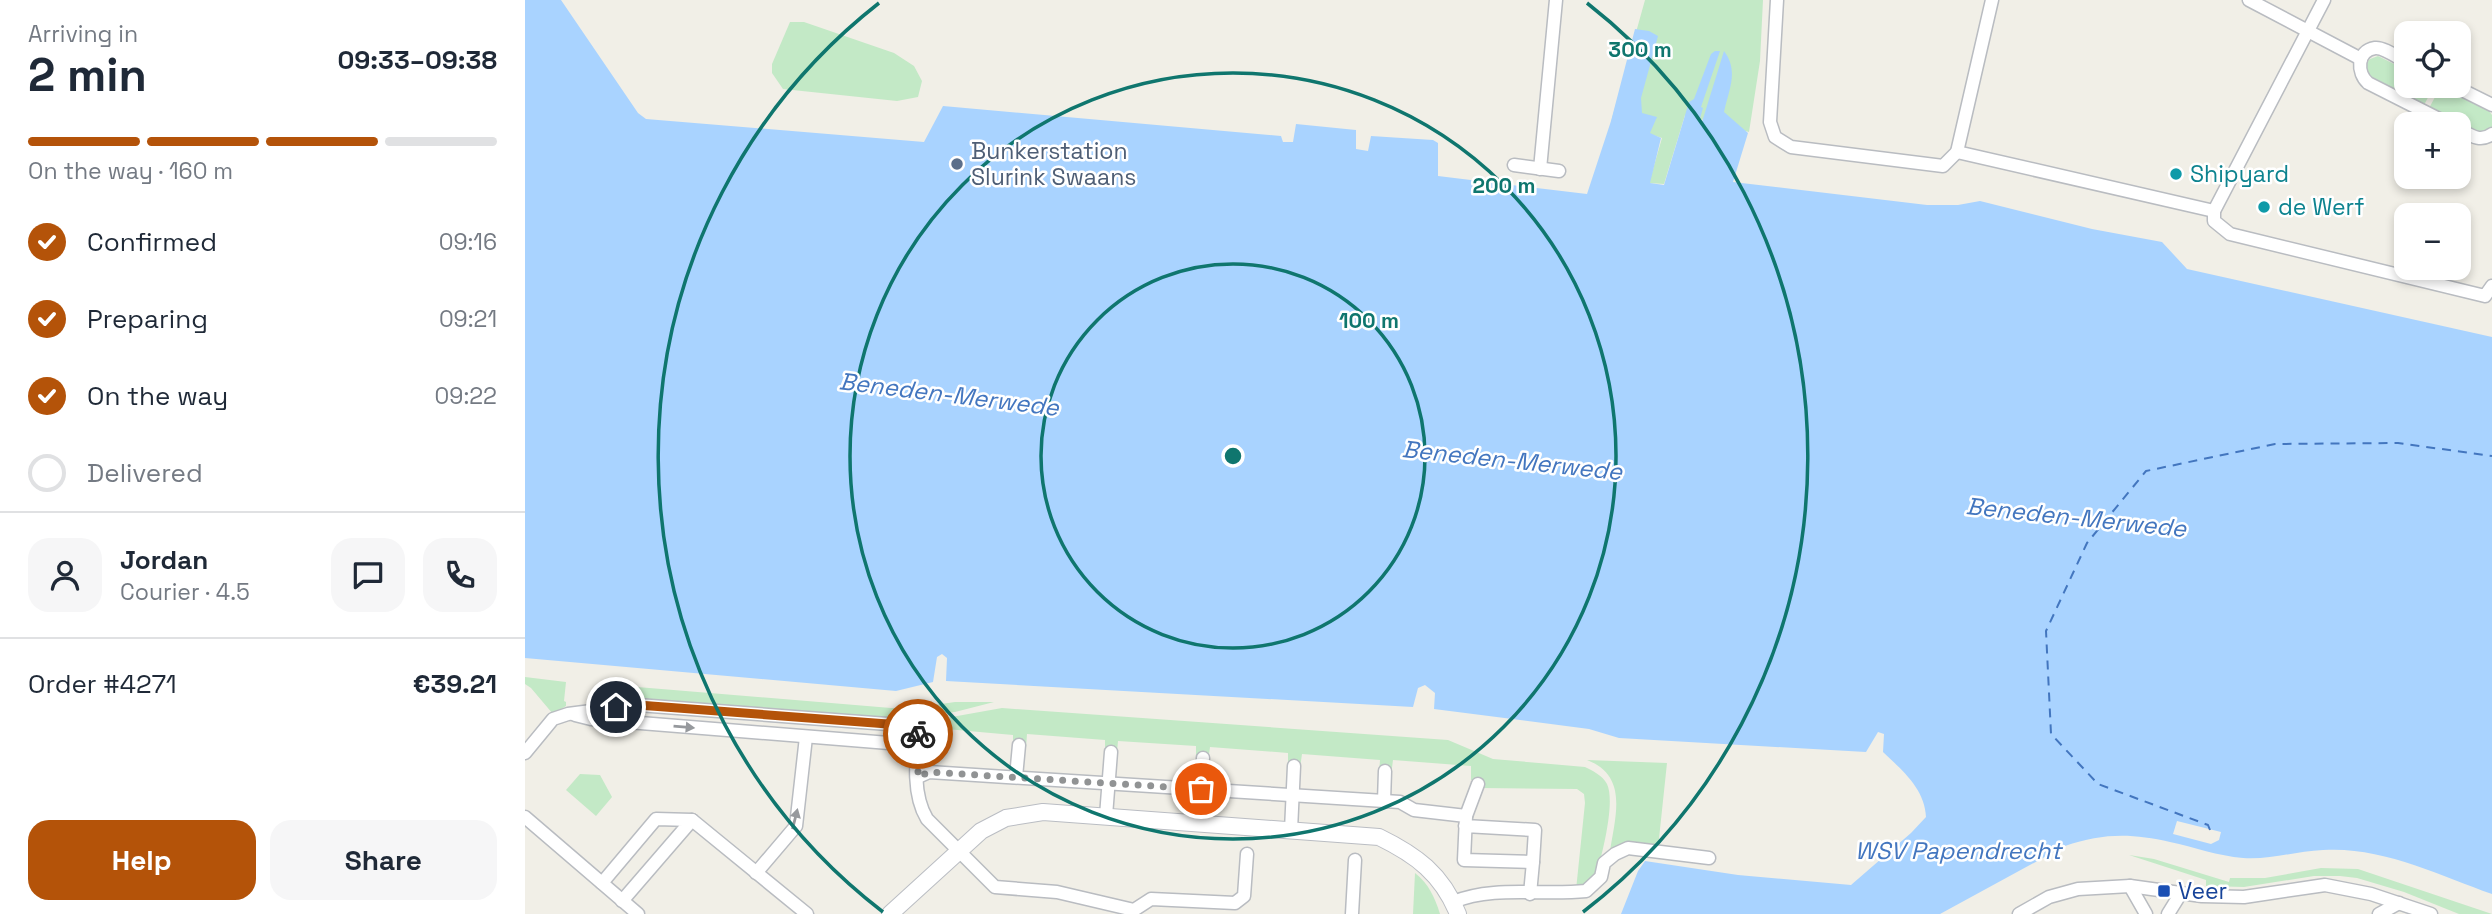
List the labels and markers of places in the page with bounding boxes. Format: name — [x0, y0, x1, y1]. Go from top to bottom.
place label: Bunkerstation Slurink Swaans — [971, 136, 1136, 192]
marker: Bunkerstation Slurink Swaans — [949, 156, 965, 172]
place label: Shipyard — [2190, 159, 2289, 189]
marker: Shipyard — [2168, 166, 2184, 182]
place label: de Werf — [2278, 192, 2364, 222]
marker: de Werf — [2256, 199, 2272, 215]
centre of rings — [1221, 444, 1245, 468]
pin — [586, 677, 646, 737]
pin — [1171, 759, 1231, 819]
place label: Veer — [2178, 876, 2227, 906]
marker: Veer — [2156, 883, 2172, 899]

